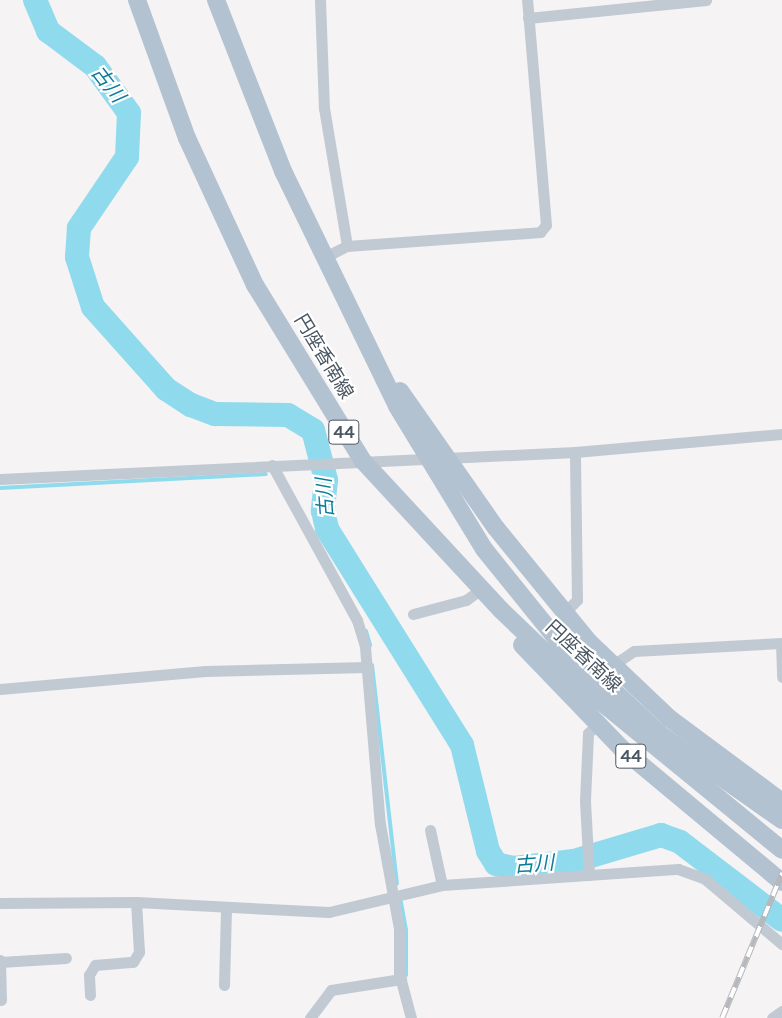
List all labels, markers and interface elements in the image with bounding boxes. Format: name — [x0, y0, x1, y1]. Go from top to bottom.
water label: 古川 — [86, 61, 130, 107]
street label: 円座香南線 — [289, 310, 357, 404]
road number: 44 — [328, 417, 360, 448]
water label: 古川 — [312, 477, 338, 519]
street label: 円座香南線 — [540, 616, 626, 698]
road number: 44 — [615, 740, 647, 771]
water label: 古川 — [513, 851, 555, 877]

